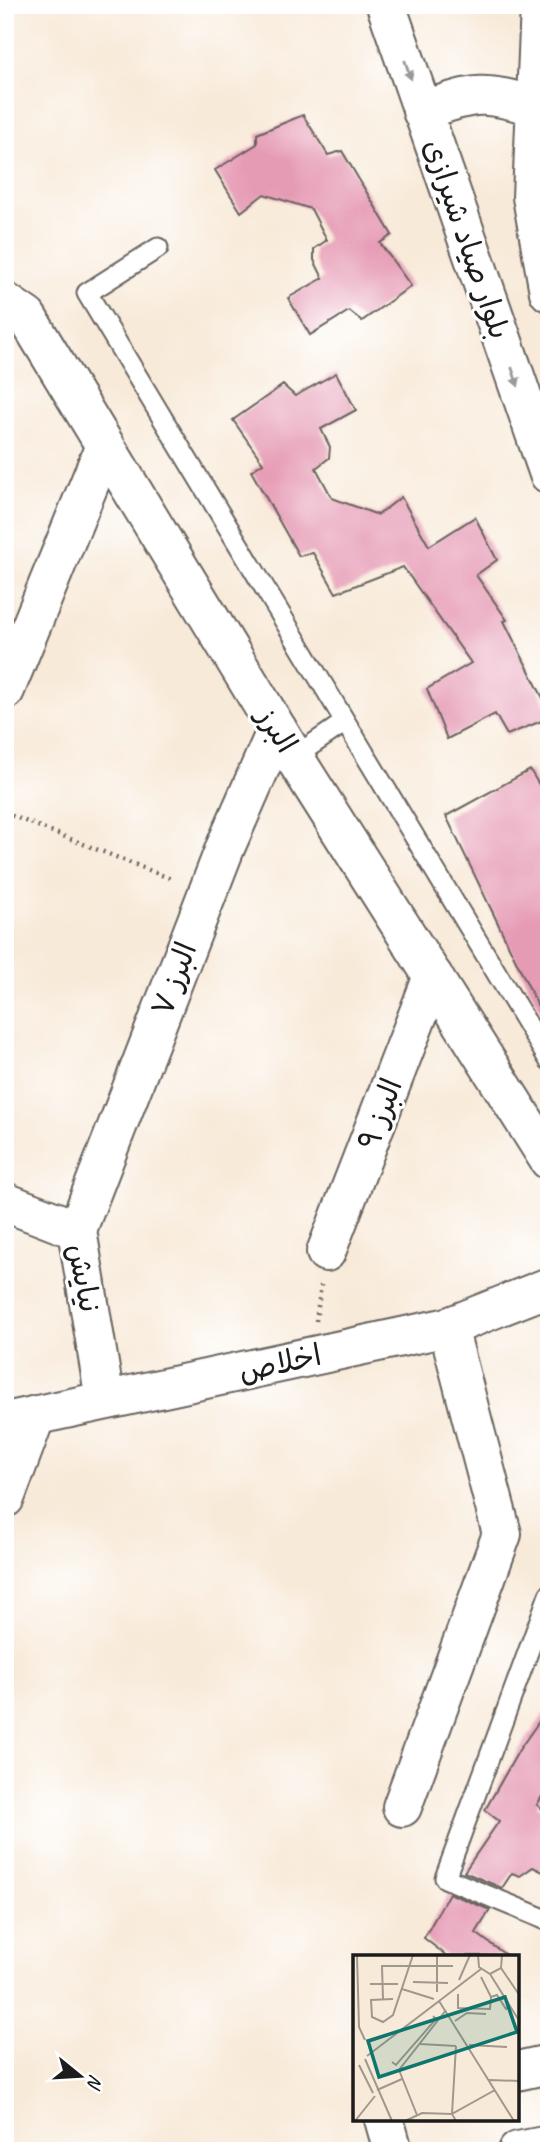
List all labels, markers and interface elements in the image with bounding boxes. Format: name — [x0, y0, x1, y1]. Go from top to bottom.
one-way arrow — [403, 59, 414, 80]
street label: بلوار صیاد شیرازی — [415, 134, 519, 344]
one-way arrow — [510, 367, 521, 388]
street label: البرز — [247, 697, 306, 760]
street label: البرز ۷ — [143, 937, 205, 1021]
street label: البرز ۹ — [349, 1073, 411, 1155]
street label: نیایش — [59, 1240, 109, 1316]
street label: اخلاص — [235, 1336, 325, 1390]
inset map — [353, 1955, 519, 2121]
north arrow — [46, 2040, 116, 2110]
text: N — [81, 2072, 108, 2093]

